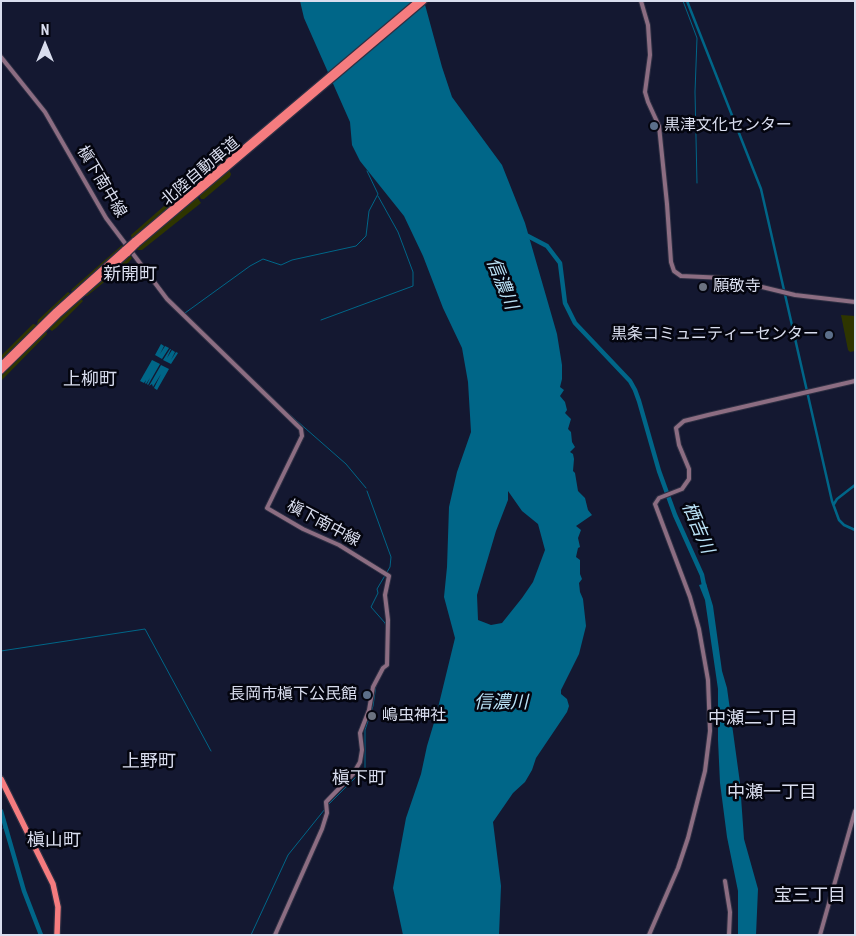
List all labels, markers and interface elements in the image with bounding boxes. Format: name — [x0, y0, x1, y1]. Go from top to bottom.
north arrow — [20, 20, 70, 70]
text: N — [41, 22, 49, 38]
place label: 黒津文化センター — [664, 116, 792, 136]
marker: 黒津文化センター — [648, 120, 660, 132]
street label: 北陸自動車道 — [158, 134, 244, 210]
street label: 槇下南中線 — [72, 143, 130, 221]
water label: 信濃川 — [481, 255, 521, 313]
district label: 新開町 — [103, 264, 157, 286]
place label: 願敬寺 — [713, 277, 761, 297]
marker: 願敬寺 — [697, 281, 709, 293]
place label: 黒条コミュニティーセンター — [611, 325, 819, 345]
marker: 黒条コミュニティーセンター — [823, 329, 835, 341]
district label: 上柳町 — [63, 369, 117, 391]
street label: 槇下南中線 — [283, 497, 363, 551]
water label: 栖吉川 — [677, 499, 717, 557]
place label: 長岡市槇下公民館 — [229, 685, 357, 705]
marker: 長岡市槇下公民館 — [361, 689, 373, 701]
water label: 信濃川 — [474, 692, 528, 714]
place label: 嶋虫神社 — [382, 706, 446, 726]
district label: 中瀬二丁目 — [708, 708, 798, 730]
marker: 嶋虫神社 — [366, 710, 378, 722]
district label: 上野町 — [122, 751, 176, 773]
district label: 槇下町 — [332, 768, 386, 790]
district label: 中瀬一丁目 — [727, 782, 817, 804]
district label: 槇山町 — [27, 830, 81, 852]
district label: 宝三丁目 — [774, 885, 846, 907]

